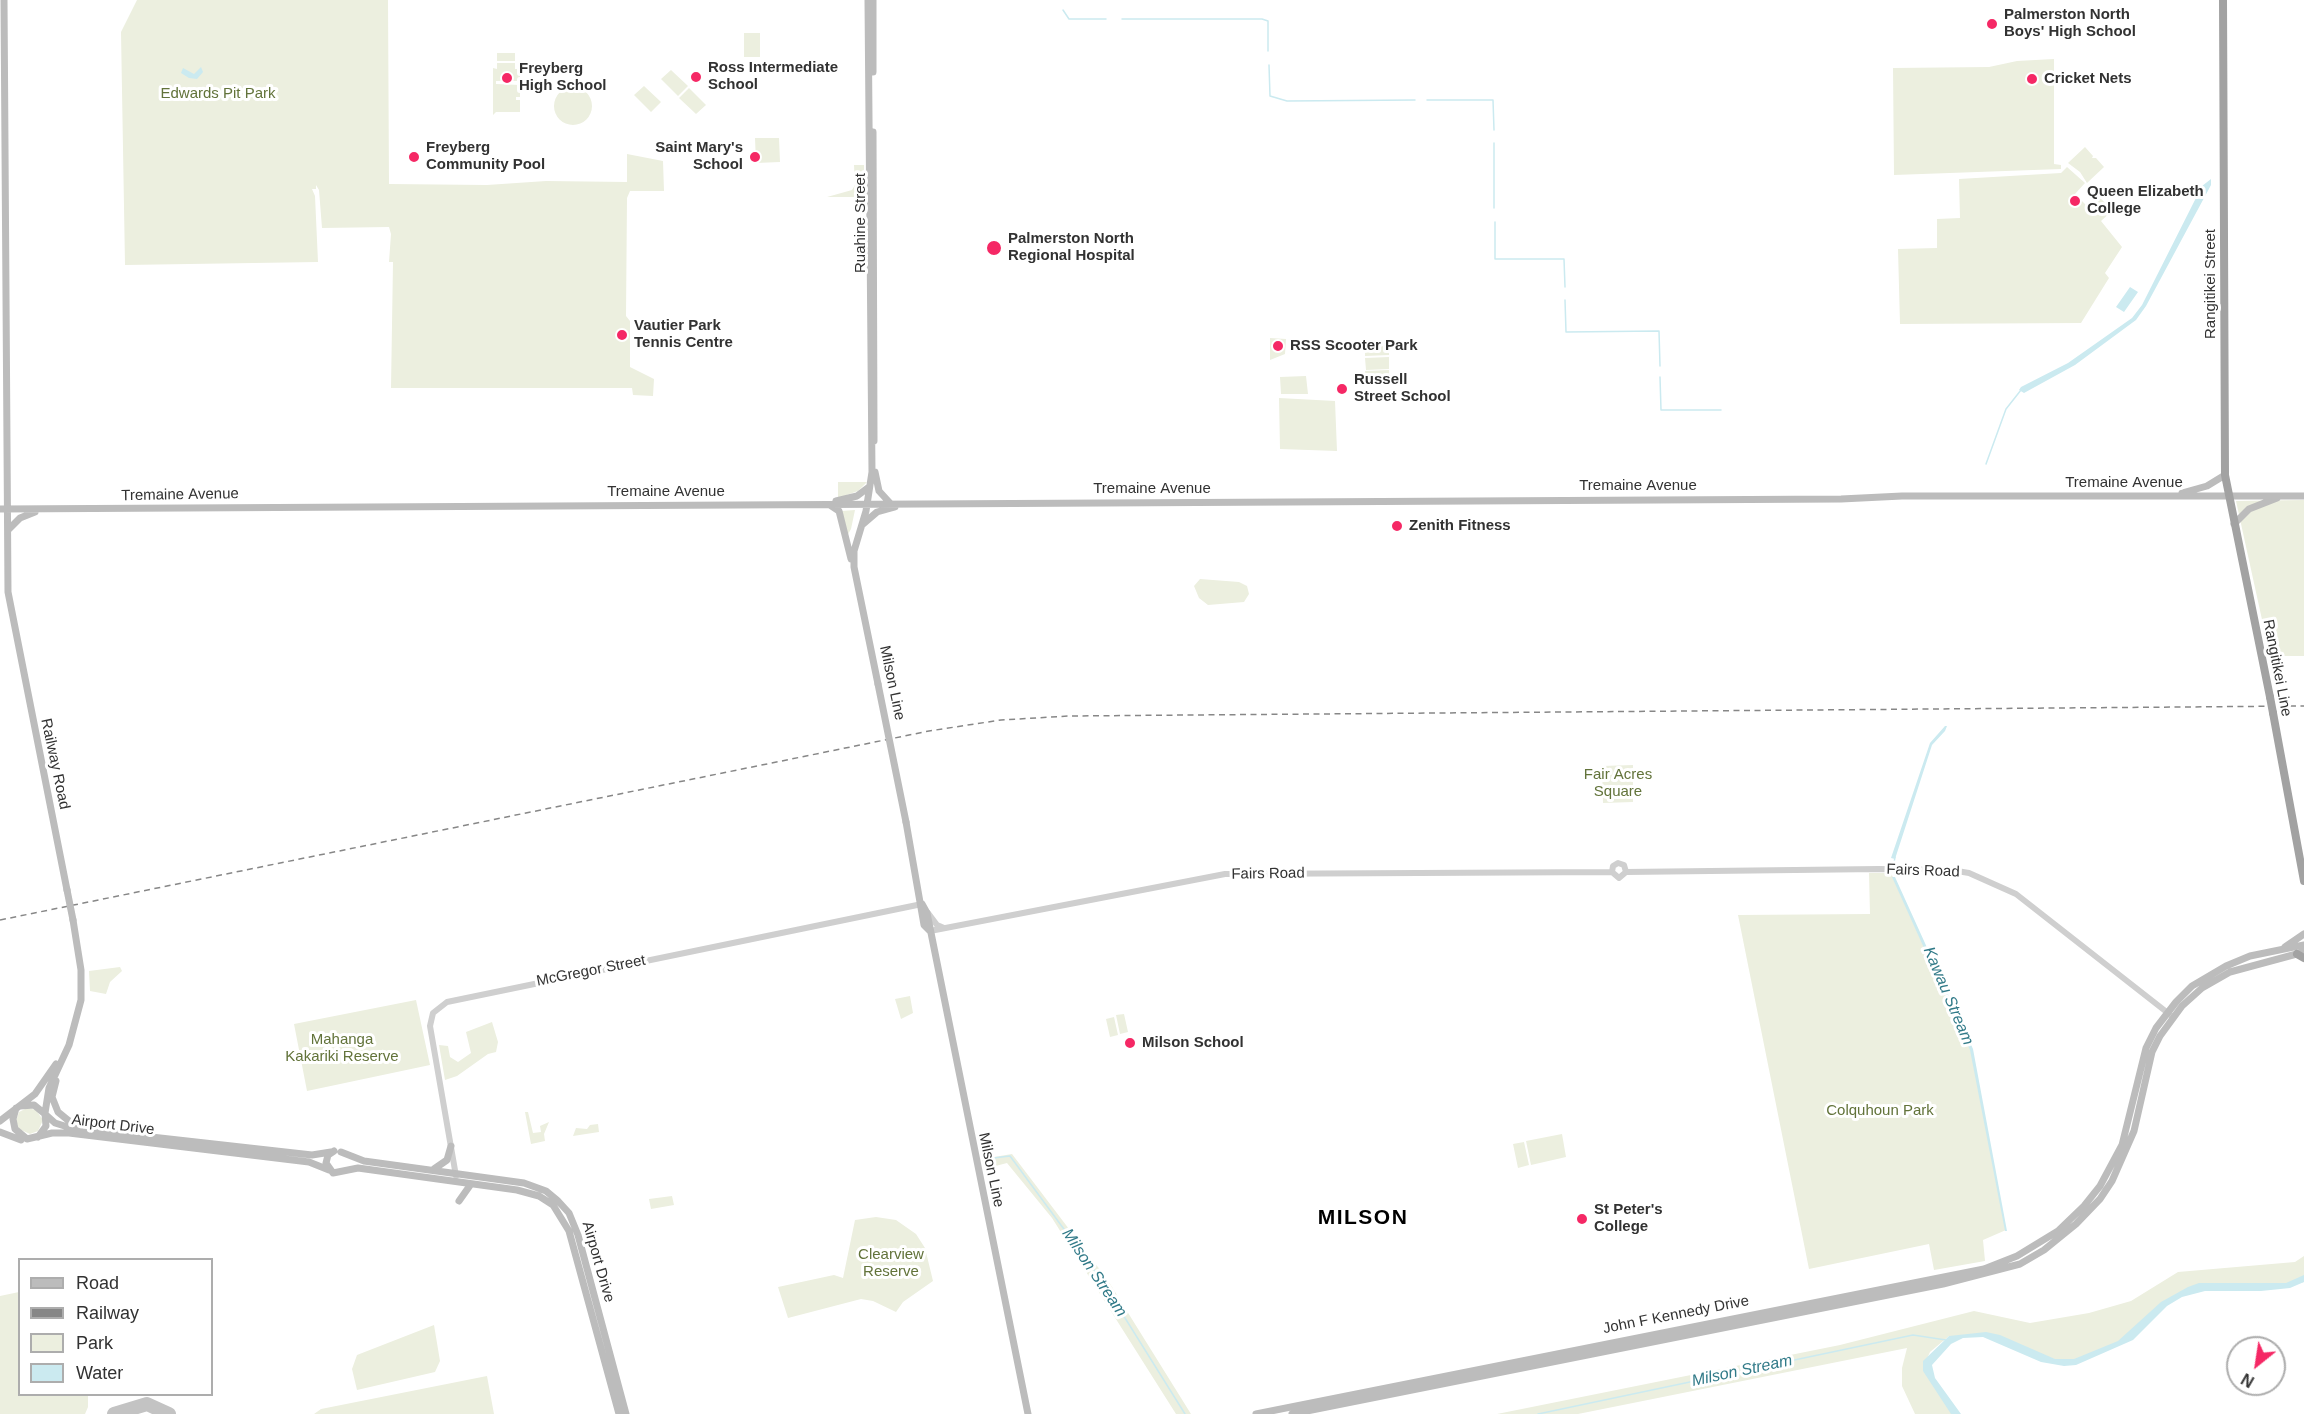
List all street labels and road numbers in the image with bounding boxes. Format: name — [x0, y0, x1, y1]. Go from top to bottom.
street label: Ruahine Street — [852, 173, 870, 273]
street label: Rangitikei Street — [2202, 229, 2220, 339]
street label: Tremaine Avenue — [2065, 474, 2183, 492]
street label: Tremaine Avenue — [1579, 477, 1697, 495]
street label: Tremaine Avenue — [1093, 480, 1211, 498]
street label: Tremaine Avenue — [607, 483, 725, 501]
street label: Tremaine Avenue — [121, 485, 239, 505]
street label: Rangitikei Line — [2259, 618, 2295, 718]
street label: Milson Line — [875, 644, 909, 722]
street label: Railway Road — [37, 717, 73, 811]
street label: Fairs Road — [1886, 861, 1960, 881]
street label: Fairs Road — [1231, 864, 1305, 884]
street label: McGregor Street — [535, 952, 647, 990]
street label: Airport Drive — [71, 1111, 155, 1139]
street label: Milson Line — [974, 1131, 1008, 1209]
street label: Airport Drive — [578, 1219, 618, 1305]
street label: John F Kennedy Drive — [1601, 1292, 1751, 1338]

